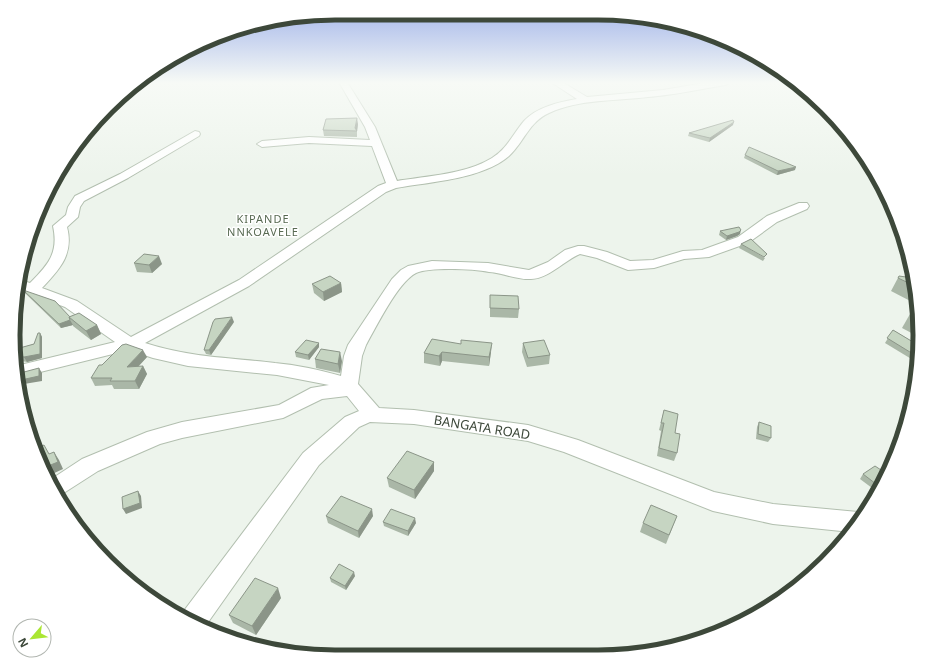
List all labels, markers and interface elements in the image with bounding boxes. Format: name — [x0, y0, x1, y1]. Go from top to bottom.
district label: KIPANDE NNKOAVELE — [227, 211, 299, 239]
street label: BANGATA ROAD — [433, 411, 531, 443]
north arrow — [12, 618, 52, 658]
text: N — [14, 635, 31, 650]

